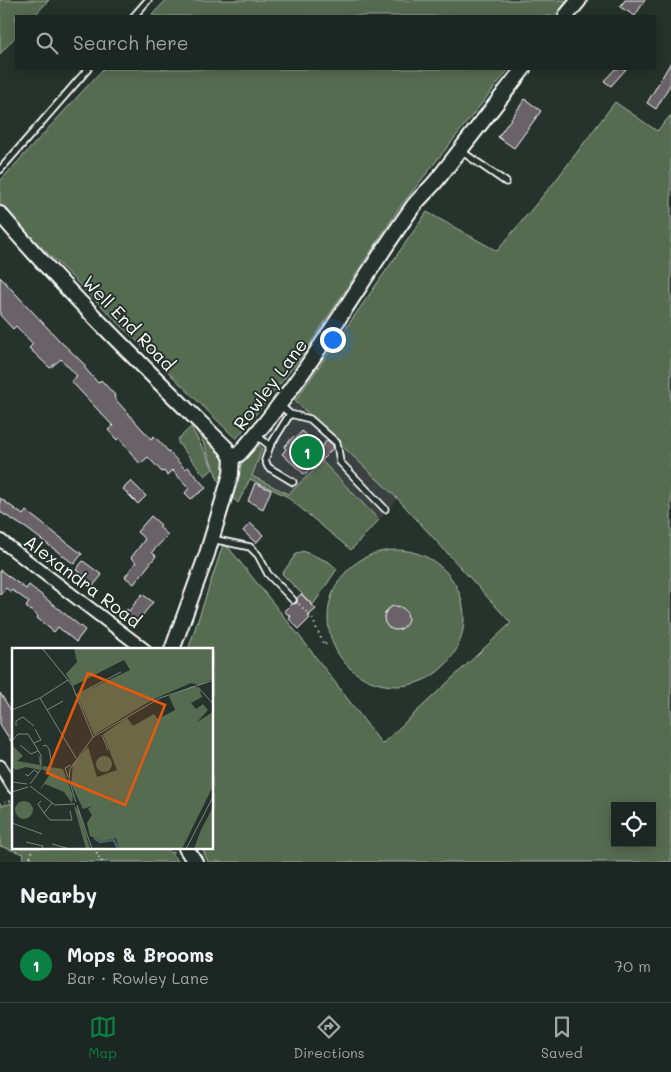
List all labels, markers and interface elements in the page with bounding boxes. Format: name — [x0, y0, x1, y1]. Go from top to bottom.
search box — [15, 15, 656, 70]
icon: search — [33, 29, 61, 57]
text: Search here — [73, 30, 189, 55]
street label: Well End Road — [77, 270, 181, 376]
your location — [320, 327, 346, 353]
street label: Rowley Lane — [228, 333, 312, 435]
pin: 1 — [291, 433, 323, 471]
street label: Alexandra Road — [20, 529, 146, 633]
inset map — [12, 648, 214, 850]
map controls — [611, 802, 656, 847]
button: locate — [611, 802, 656, 847]
text: Nearby — [20, 881, 97, 908]
text: Mops & Brooms — [67, 942, 214, 967]
text: 1 — [32, 955, 40, 976]
text: 70 m — [614, 955, 651, 976]
text: Bar · Rowley Lane — [67, 967, 209, 988]
tab: Map — [88, 1013, 117, 1062]
tab: Directions — [293, 1013, 365, 1062]
tab: Saved — [541, 1013, 583, 1062]

